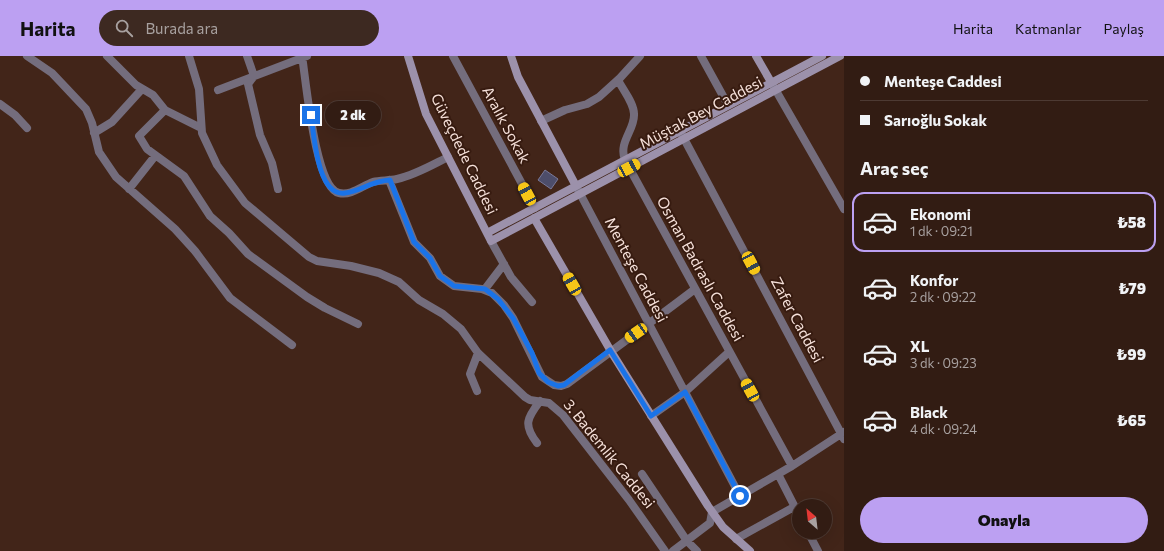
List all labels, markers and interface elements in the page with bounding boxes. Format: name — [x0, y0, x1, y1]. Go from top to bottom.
search box — [99, 10, 379, 46]
text: Harita — [20, 17, 75, 40]
icon: search — [113, 17, 135, 39]
text: Burada ara — [145, 19, 218, 37]
text: Harita — [953, 20, 993, 37]
text: Katmanlar — [1015, 20, 1082, 37]
text: Paylaş — [1104, 20, 1144, 37]
street label: Müştak Bey Caddesi — [636, 72, 765, 152]
text: Menteşe Caddesi — [884, 72, 1002, 90]
street label: Aralık Sokak — [479, 83, 535, 166]
street label: Güveçdede Caddesi — [428, 90, 502, 217]
callout: 2 dk — [325, 101, 381, 129]
route end — [302, 106, 320, 124]
text: 2 dk — [340, 107, 366, 123]
text: Sarıoğlu Sokak — [884, 111, 987, 129]
car — [616, 157, 642, 179]
text: Araç seç — [860, 157, 928, 179]
car — [516, 181, 538, 207]
street label: Osman Badraslı Caddesi — [654, 193, 748, 344]
icon: car — [862, 204, 898, 240]
text: Ekonomi — [910, 205, 971, 223]
text: ₺58 — [1117, 213, 1146, 231]
street label: Menteşe Caddesi — [602, 214, 672, 325]
text: 1 dk · 09:21 — [910, 223, 973, 239]
car — [740, 250, 762, 276]
icon: car — [862, 270, 898, 306]
car — [561, 271, 583, 297]
text: Konfor — [910, 271, 959, 289]
street label: Zafer Caddesi — [768, 274, 828, 365]
text: ₺79 — [1118, 279, 1146, 297]
text: 2 dk · 09:22 — [910, 289, 976, 305]
car — [623, 321, 649, 345]
icon: car — [862, 336, 898, 372]
text: XL — [910, 337, 929, 355]
text: ₺99 — [1116, 345, 1146, 363]
text: 3 dk · 09:23 — [910, 355, 977, 371]
car — [739, 377, 761, 403]
street label: 3. Bademlik Caddesi — [560, 395, 659, 511]
icon: car — [862, 402, 898, 438]
text: Black — [910, 403, 948, 421]
text: ₺65 — [1117, 411, 1146, 429]
text: 4 dk · 09:24 — [910, 421, 977, 437]
route start — [731, 487, 749, 505]
button: Onayla — [860, 497, 1148, 543]
north arrow — [792, 499, 832, 539]
map controls — [792, 499, 832, 539]

